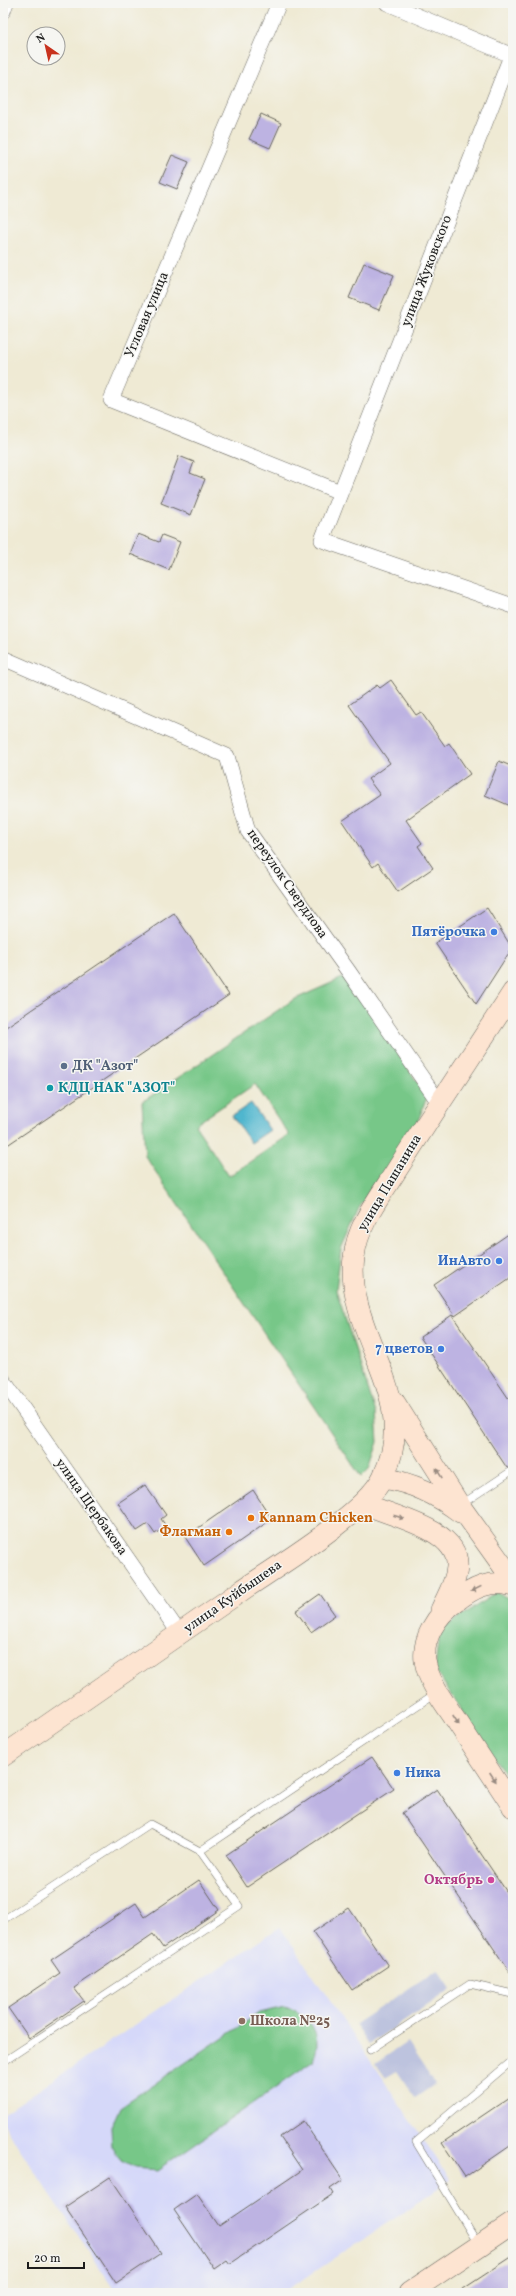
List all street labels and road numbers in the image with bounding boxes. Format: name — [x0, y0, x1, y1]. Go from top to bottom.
street label: улица Жуковского — [397, 212, 457, 330]
street label: Угловая улица — [120, 269, 174, 361]
street label: переулок Свердлова — [242, 825, 332, 943]
street label: улица Пашанина — [353, 1131, 427, 1235]
street label: улица Щербакова — [50, 1455, 132, 1559]
street label: улица Куйбышева — [180, 1556, 286, 1638]

